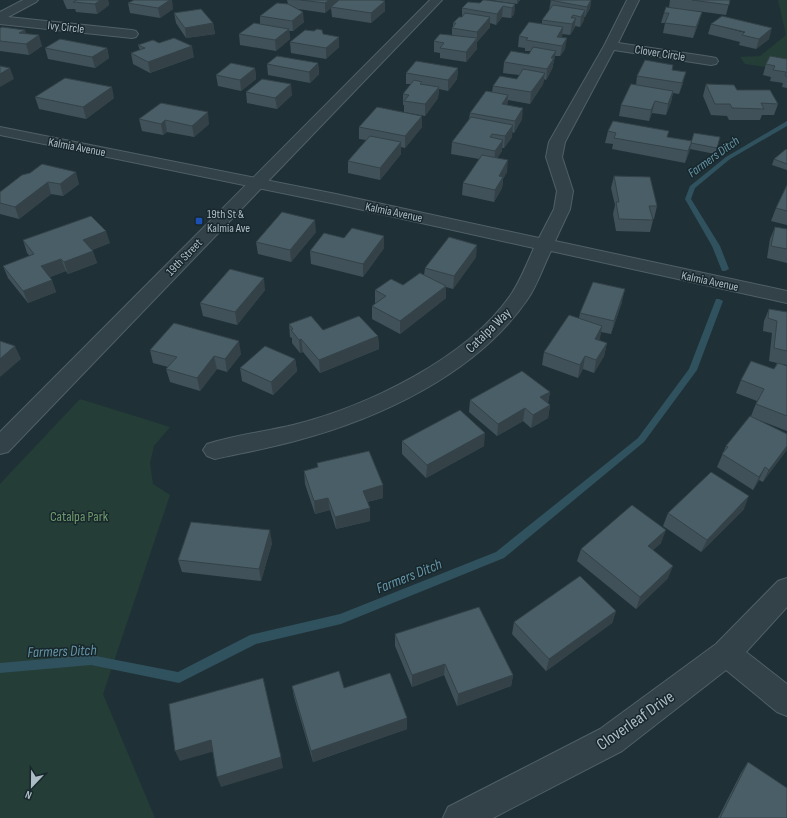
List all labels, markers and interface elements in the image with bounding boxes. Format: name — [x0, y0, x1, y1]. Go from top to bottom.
street label: Ivy Circle — [47, 18, 85, 37]
street label: Clover Circle — [634, 42, 686, 65]
water label: Farmers Ditch — [685, 132, 743, 181]
street label: Kalmia Avenue — [47, 135, 107, 160]
street label: Kalmia Avenue — [364, 199, 424, 226]
place label: 19th St & Kalmia Ave — [207, 207, 250, 236]
marker: 19th St & Kalmia Ave — [194, 216, 204, 226]
street label: 19th Street — [163, 235, 206, 279]
street label: Kalmia Avenue — [680, 268, 740, 295]
street label: Catalpa Way — [462, 304, 515, 356]
park label: Catalpa Park — [50, 508, 109, 525]
water label: Farmers Ditch — [374, 555, 445, 598]
water label: Farmers Ditch — [27, 641, 97, 662]
street label: Cloverleaf Drive — [593, 687, 678, 755]
north arrow — [12, 766, 52, 806]
text: N — [23, 788, 34, 802]

